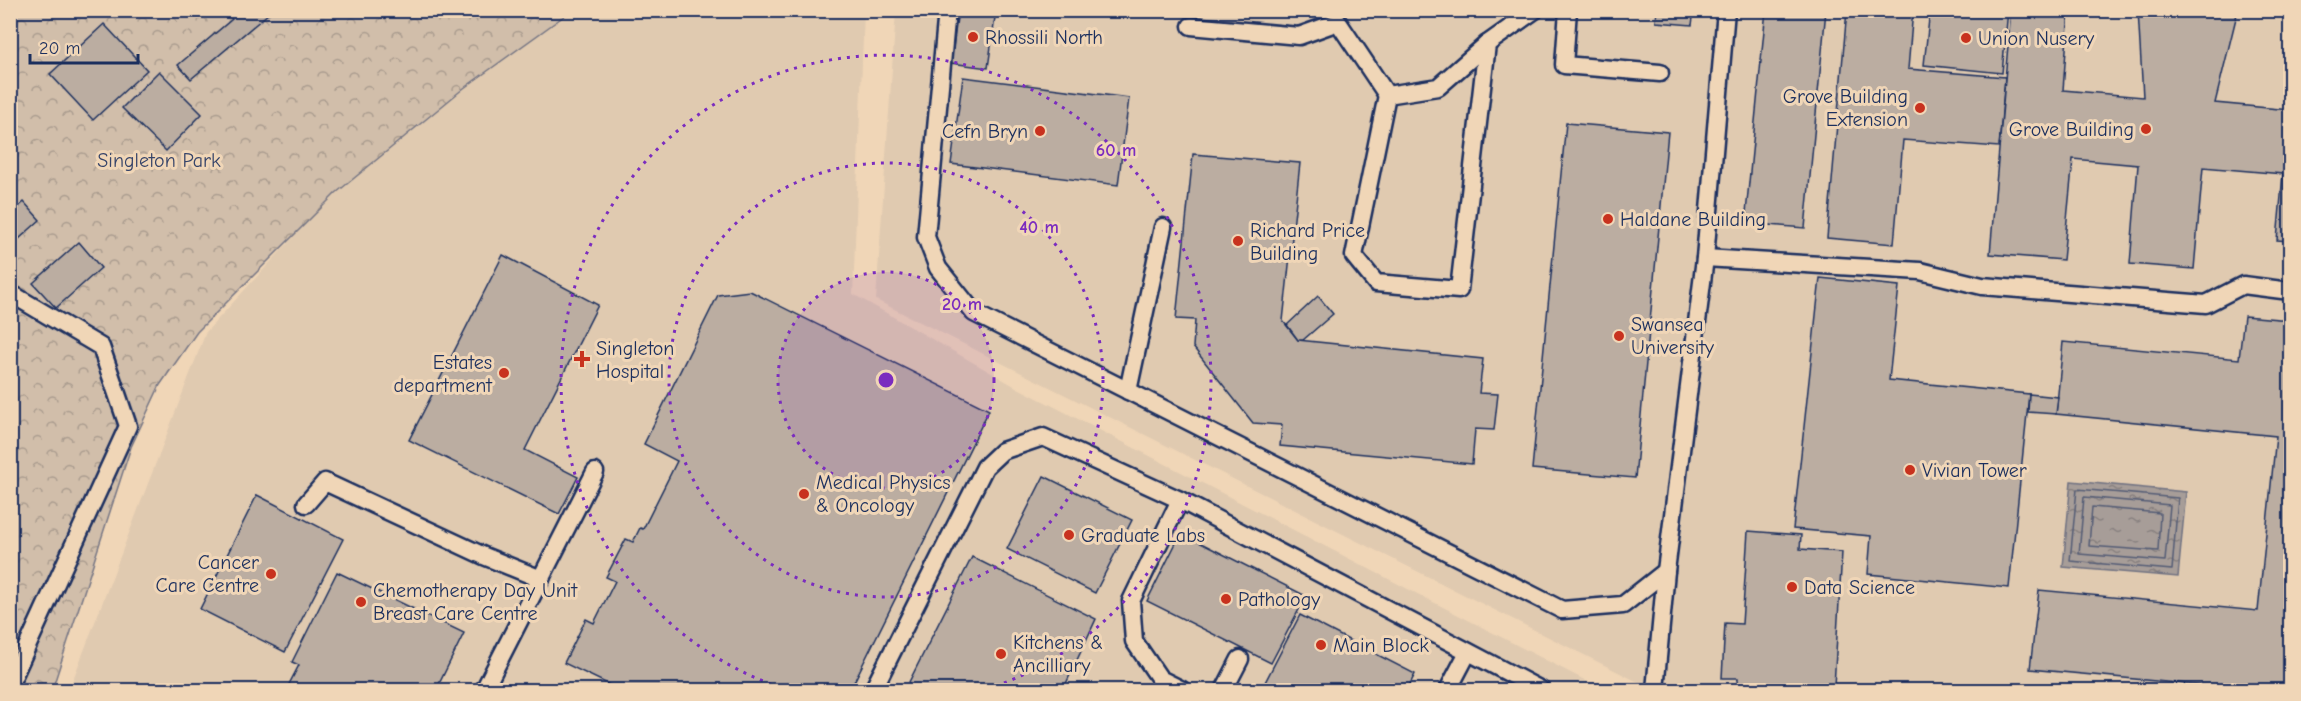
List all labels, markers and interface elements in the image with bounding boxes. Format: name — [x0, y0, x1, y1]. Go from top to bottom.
place label: Rhossili North — [985, 26, 1103, 49]
scale bar — [30, 27, 138, 65]
place label: Union Nusery — [1978, 27, 2094, 50]
marker: Rhossili North — [966, 30, 980, 44]
marker: Union Nusery — [1959, 31, 1973, 45]
text: 20 m — [39, 38, 80, 59]
place label: Grove Building Extension — [1783, 85, 1908, 131]
marker: Grove Building Extension — [1913, 101, 1927, 115]
place label: Grove Building — [2009, 118, 2134, 141]
place label: Cefn Bryn — [942, 120, 1028, 143]
marker: Grove Building — [2139, 122, 2153, 136]
marker: Cefn Bryn — [1033, 124, 1047, 138]
text: 60 m — [1096, 140, 1136, 161]
park label: Singleton Park — [97, 149, 221, 172]
place label: Haldane Building — [1620, 208, 1766, 231]
marker: Haldane Building — [1601, 212, 1615, 226]
text: 40 m — [1019, 217, 1059, 238]
place label: Richard Price Building — [1250, 219, 1365, 265]
marker: Richard Price Building — [1231, 234, 1245, 248]
text: 20 m — [942, 294, 982, 315]
place label: Swansea University — [1631, 313, 1714, 359]
marker: Swansea University — [1612, 329, 1626, 343]
place label: Singleton Hospital — [596, 337, 674, 383]
marker: Singleton Hospital — [573, 350, 591, 368]
place label: Estates department — [393, 351, 493, 397]
marker: Estates department — [497, 366, 511, 380]
centre of rings — [876, 370, 896, 390]
place label: Vivian Tower — [1922, 459, 2027, 482]
marker: Vivian Tower — [1903, 463, 1917, 477]
place label: Medical Physics & Oncology — [816, 471, 951, 517]
marker: Medical Physics & Oncology — [797, 487, 811, 501]
place label: Graduate Labs — [1081, 524, 1205, 547]
marker: Graduate Labs — [1062, 528, 1076, 542]
place label: Cancer Care Centre — [155, 551, 259, 597]
marker: Cancer Care Centre — [264, 567, 278, 581]
place label: Data Science — [1804, 576, 1915, 599]
place label: Chemotherapy Day Unit Breast Care Centre — [373, 579, 578, 625]
marker: Data Science — [1785, 580, 1799, 594]
place label: Pathology — [1238, 588, 1320, 611]
marker: Pathology — [1219, 592, 1233, 606]
marker: Chemotherapy Day Unit Breast Care Centre — [354, 595, 368, 609]
place label: Kitchens & Ancilliary — [1013, 631, 1103, 677]
place label: Main Block — [1333, 634, 1429, 657]
marker: Main Block — [1314, 638, 1328, 652]
marker: Kitchens & Ancilliary — [994, 647, 1008, 661]

